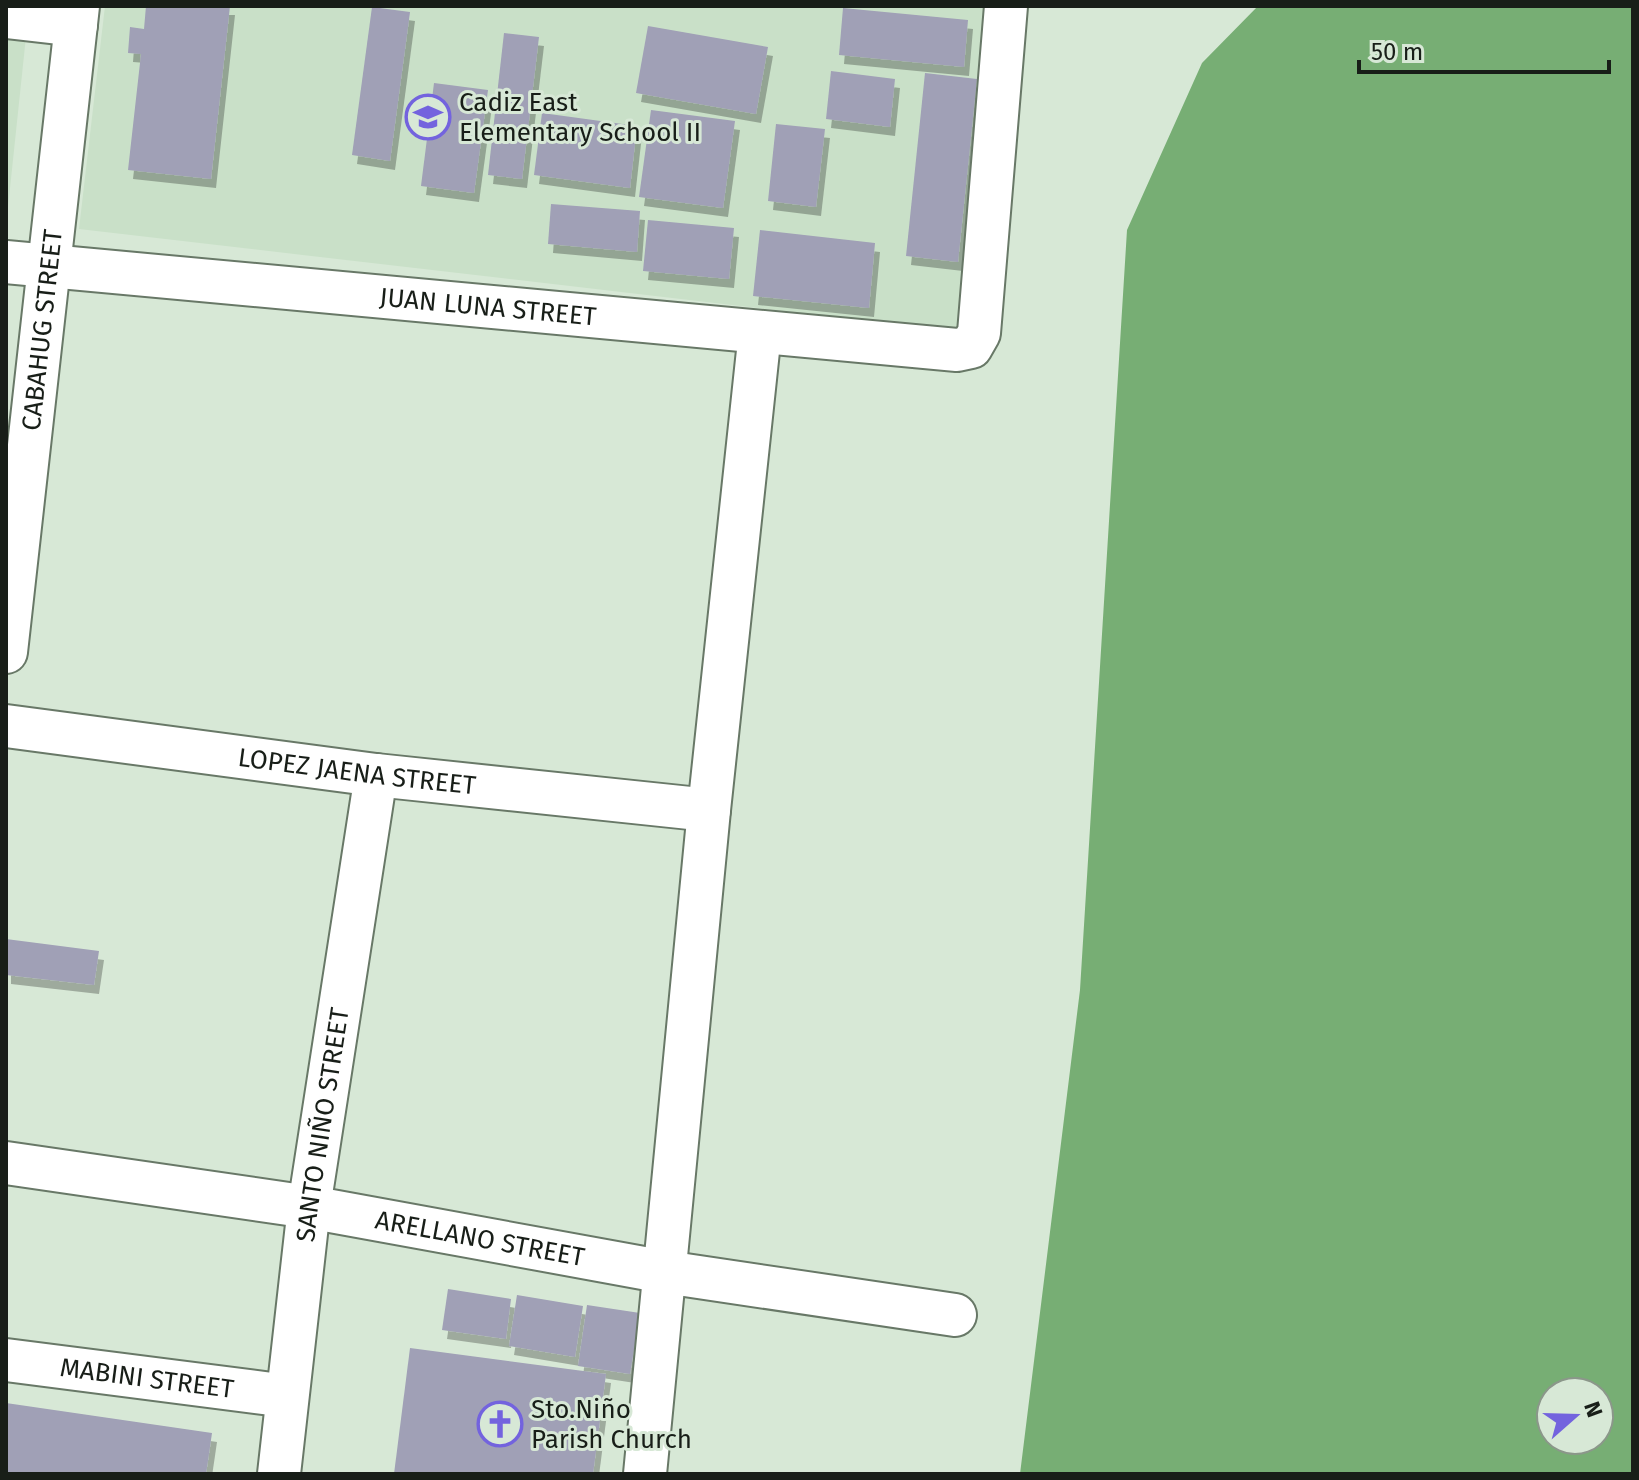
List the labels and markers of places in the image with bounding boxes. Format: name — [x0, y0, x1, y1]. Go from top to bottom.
place label: Cadiz East Elementary School II — [459, 87, 701, 148]
school or university icon: Cadiz East Elementary School II — [404, 93, 452, 141]
place label: Sto.Niño Parish Church — [531, 1394, 692, 1455]
church icon: Sto.Niño Parish Church — [476, 1400, 524, 1448]

